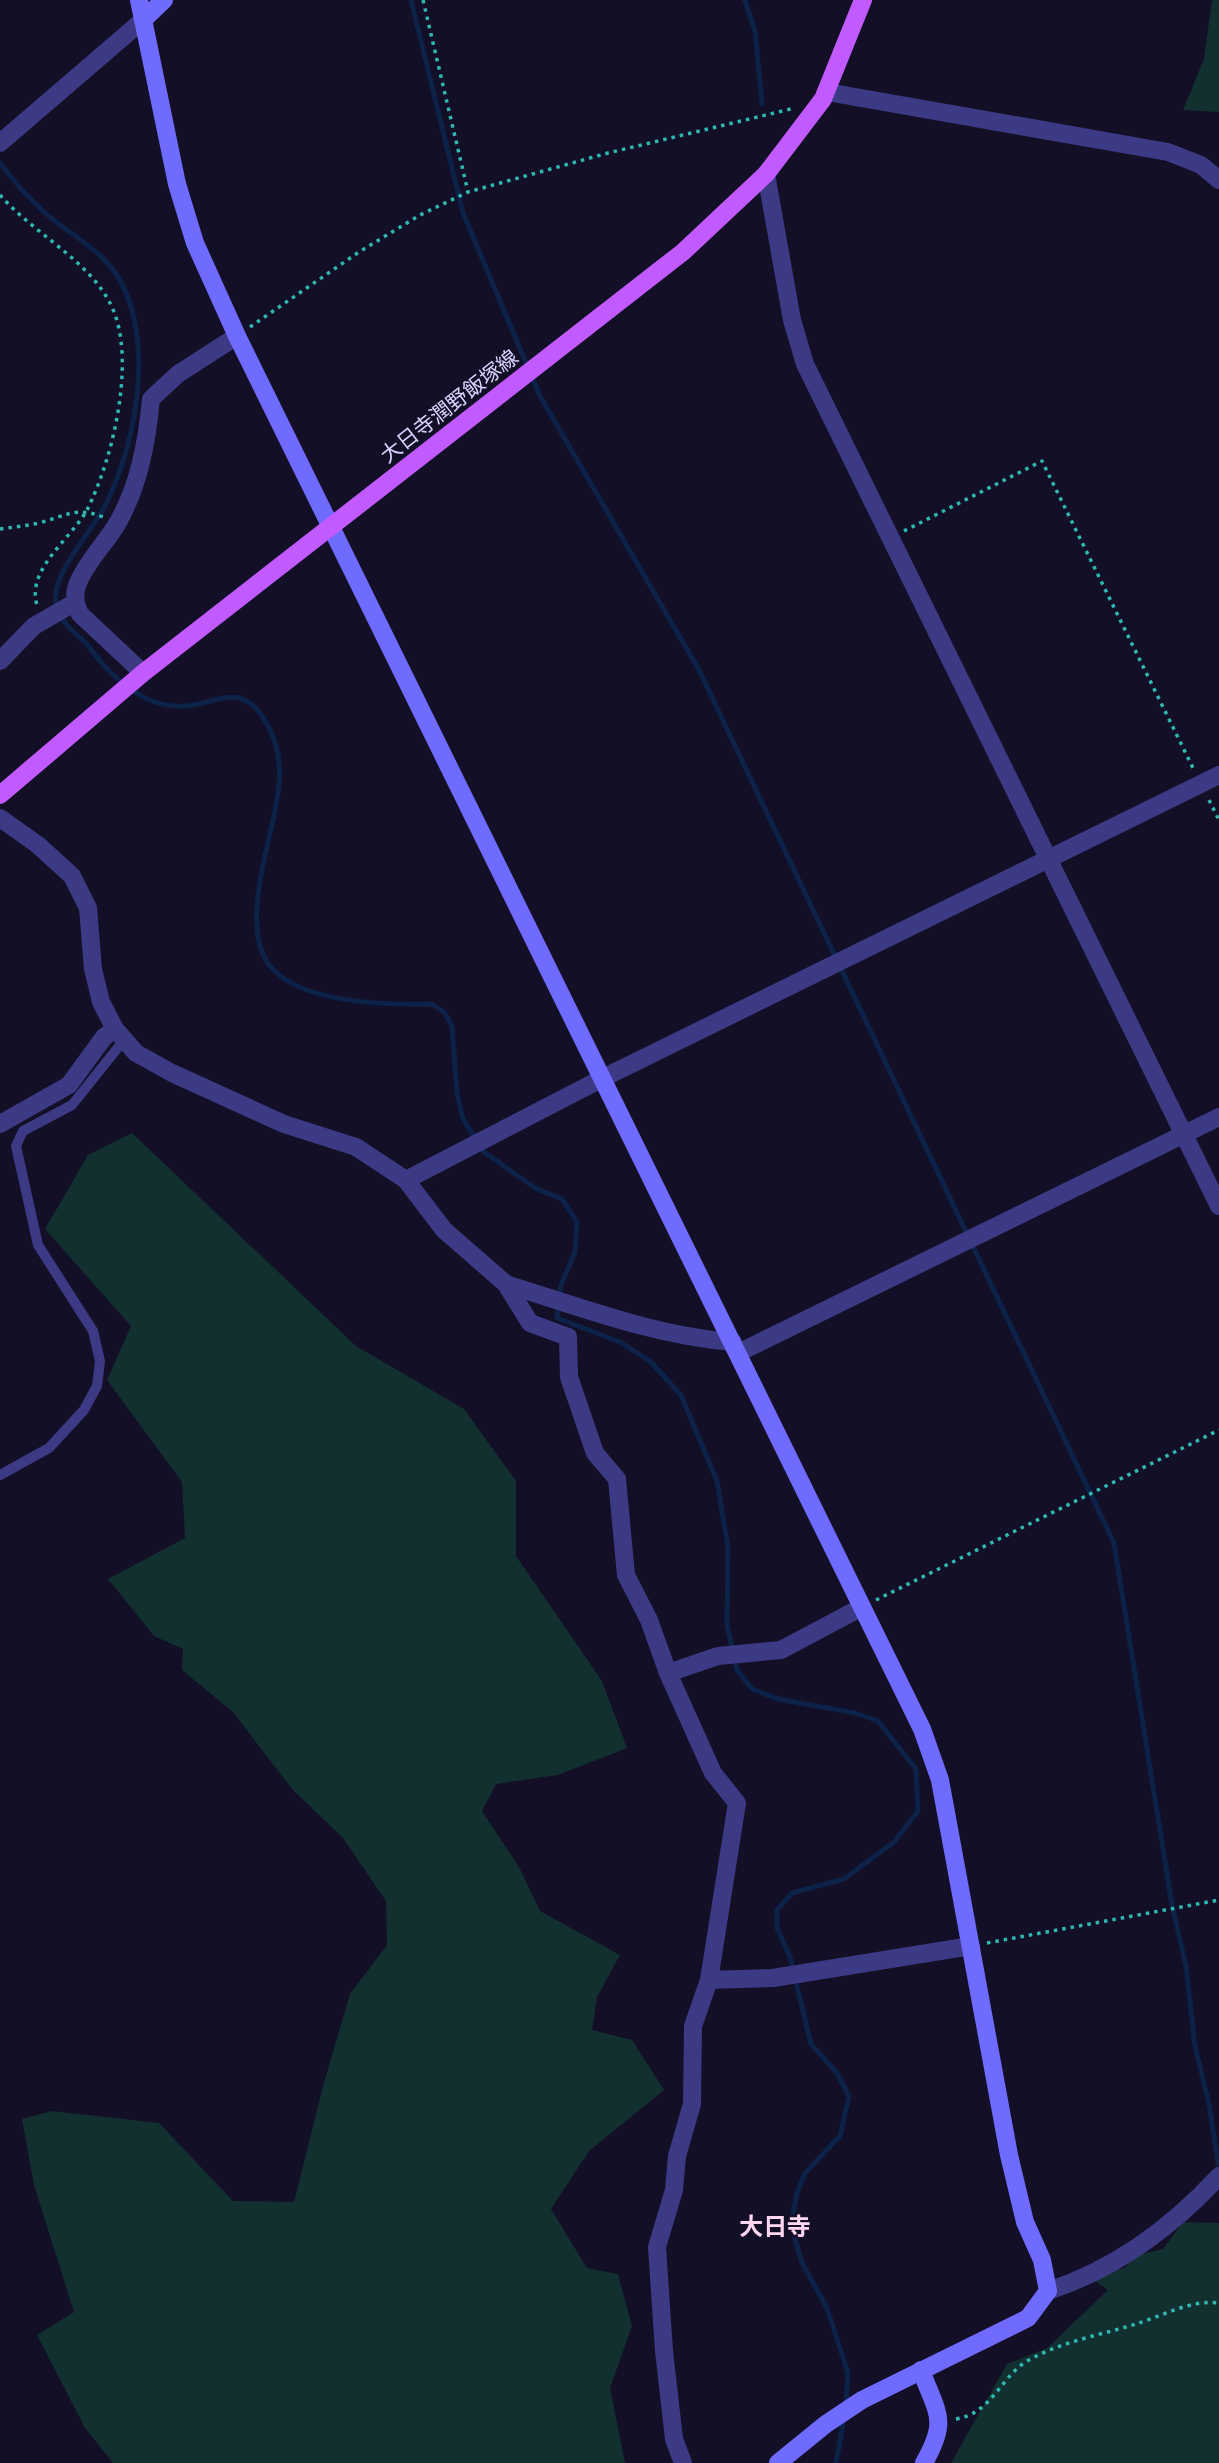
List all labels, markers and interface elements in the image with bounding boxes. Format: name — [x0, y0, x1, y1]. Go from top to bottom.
street label: 大日寺潤野飯塚線 — [375, 344, 523, 468]
district label: 大日寺 — [739, 2212, 811, 2241]

